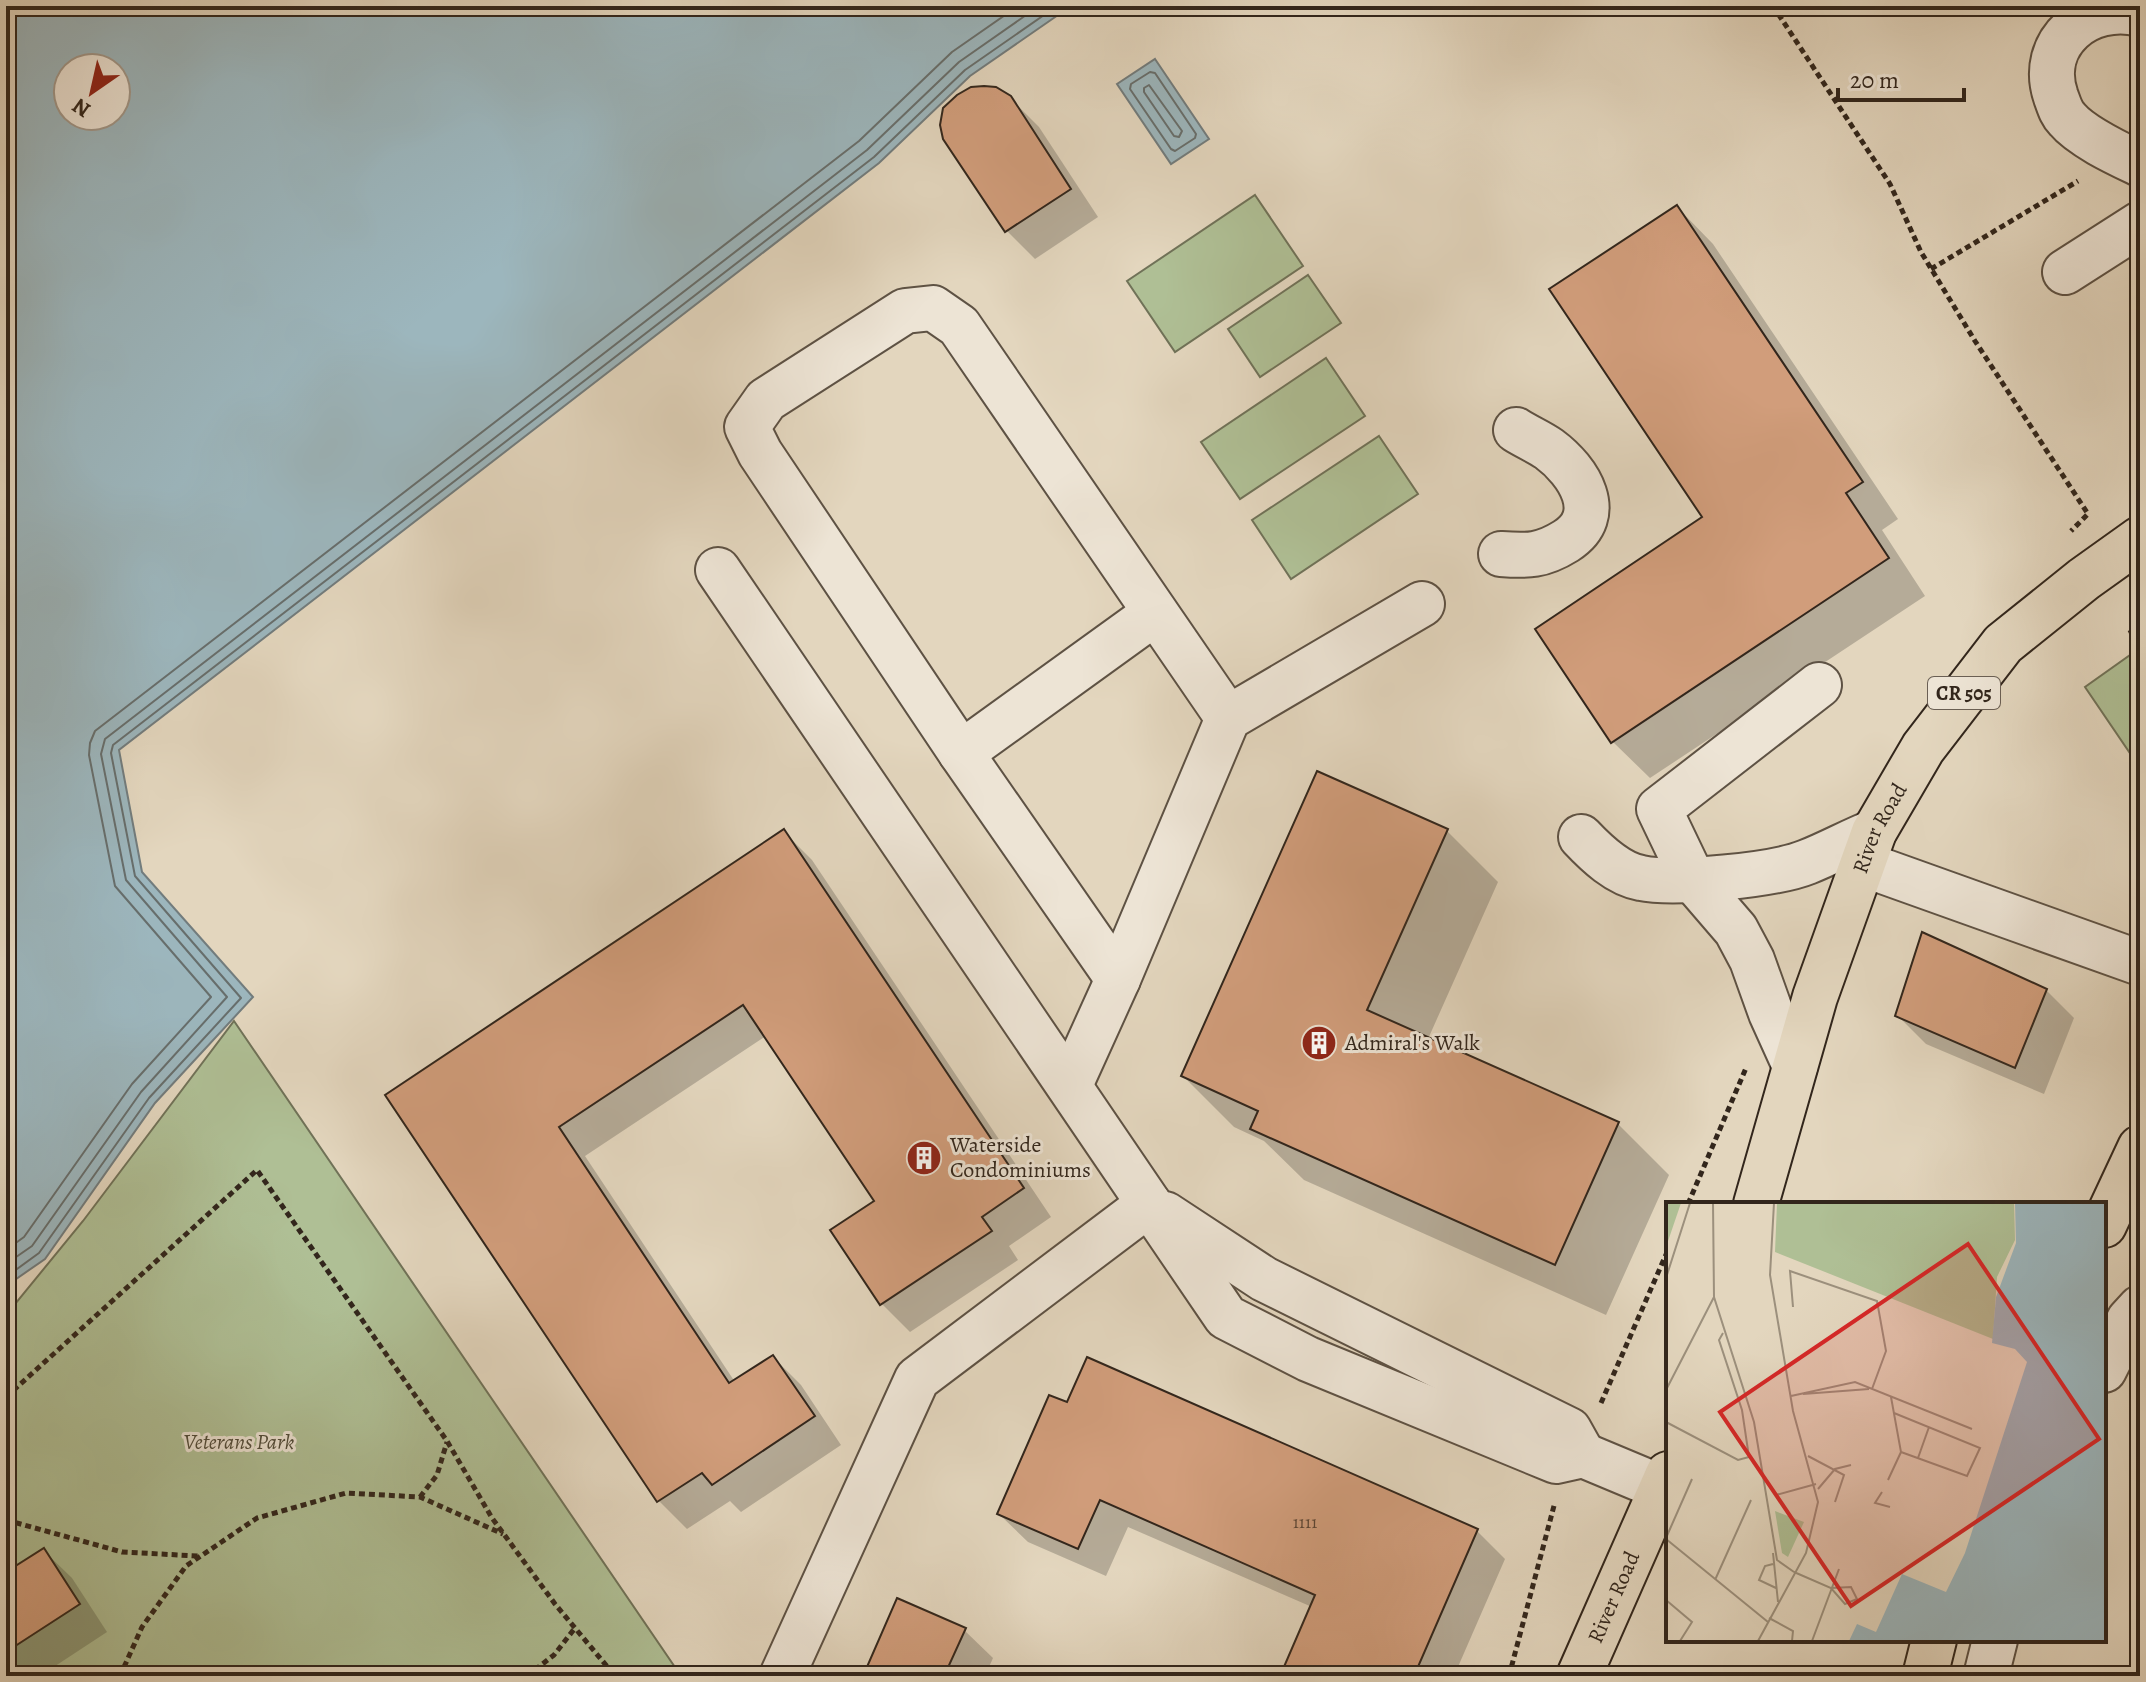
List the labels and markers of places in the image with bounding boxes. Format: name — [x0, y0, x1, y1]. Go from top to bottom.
building icon: Admiral's Walk — [1300, 1024, 1338, 1062]
place label: Admiral's Walk — [1344, 1028, 1480, 1058]
place label: Waterside Condominiums — [949, 1130, 1091, 1185]
building icon: Waterside Condominiums — [905, 1139, 943, 1177]

